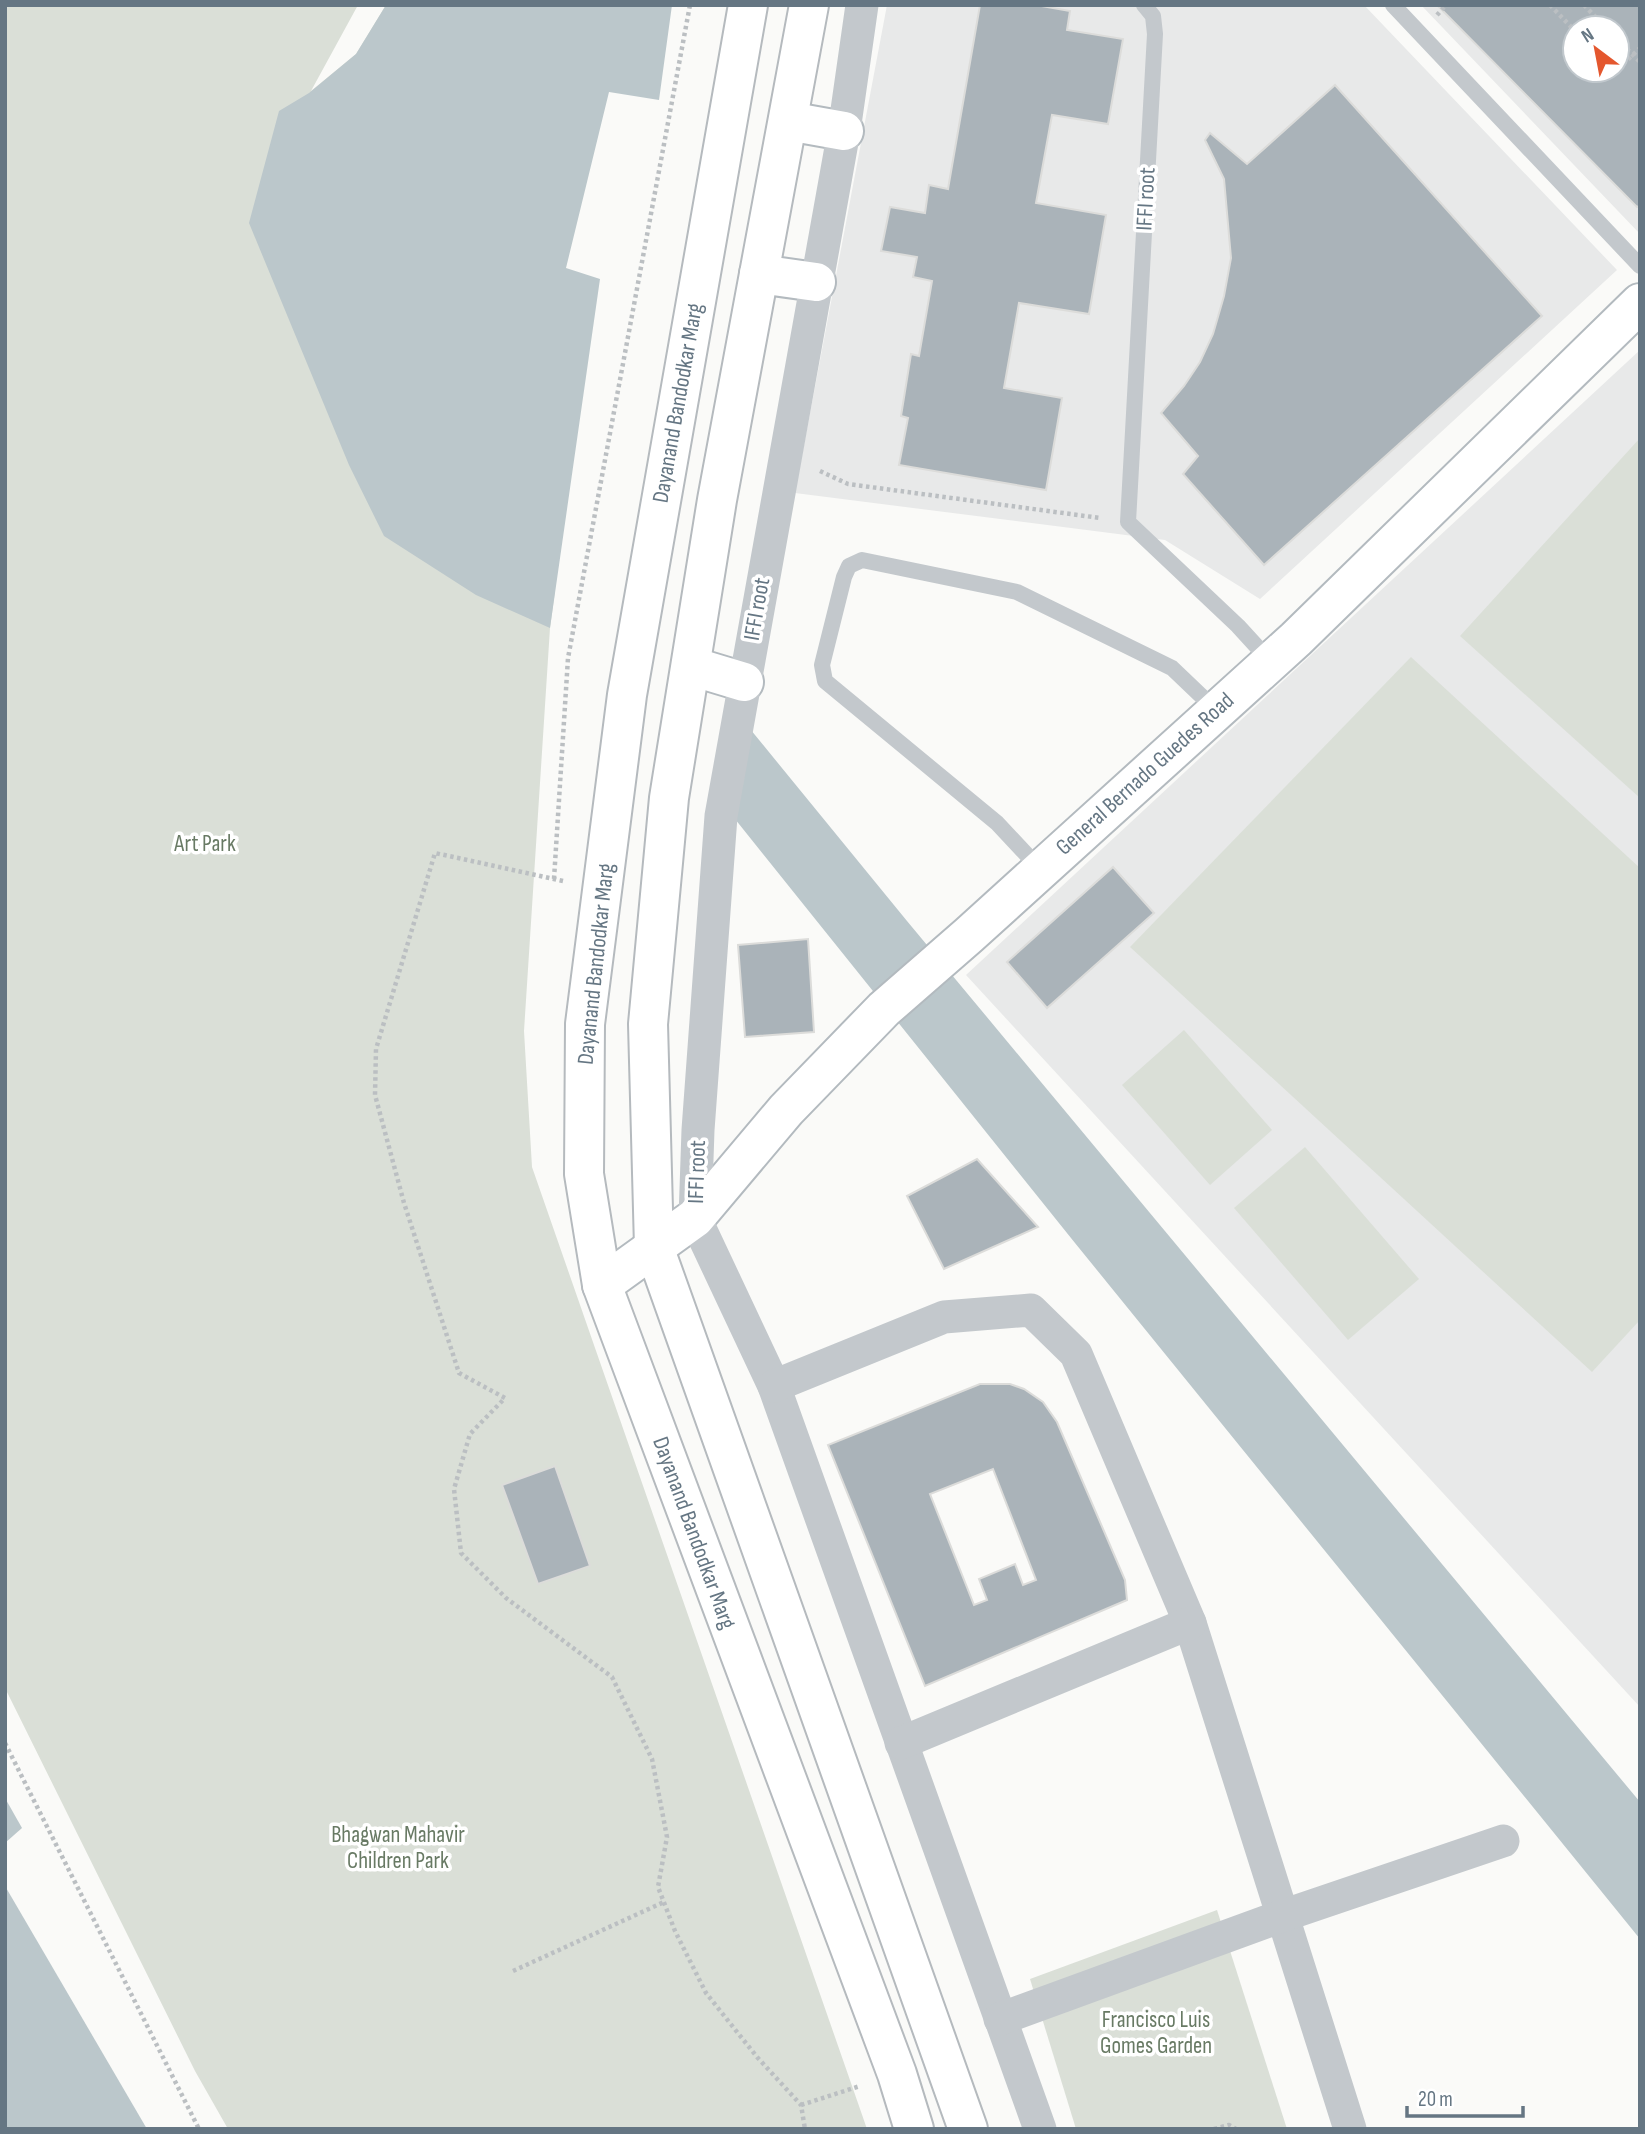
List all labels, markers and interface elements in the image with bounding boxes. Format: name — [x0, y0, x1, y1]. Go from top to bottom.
north arrow — [1561, 14, 1631, 84]
text: N — [1577, 23, 1598, 48]
street label: IFFI root — [1130, 167, 1162, 231]
street label: Dayanand Bandodkar Marg — [647, 301, 709, 505]
street label: IFFI root — [738, 575, 776, 643]
street label: General Bernado Guedes Road — [1050, 687, 1240, 861]
park label: Art Park — [173, 830, 236, 858]
street label: Dayanand Bandodkar Marg — [572, 862, 620, 1066]
street label: IFFI root — [682, 1140, 712, 1204]
street label: Dayanand Bandodkar Marg — [646, 1433, 742, 1633]
park label: Bhagwan Mahavir Children Park — [331, 1821, 465, 1875]
park label: Francisco Luis Gomes Garden — [1100, 2006, 1212, 2060]
scale bar — [1407, 2074, 1522, 2118]
text: 20 m — [1418, 2087, 1453, 2112]

